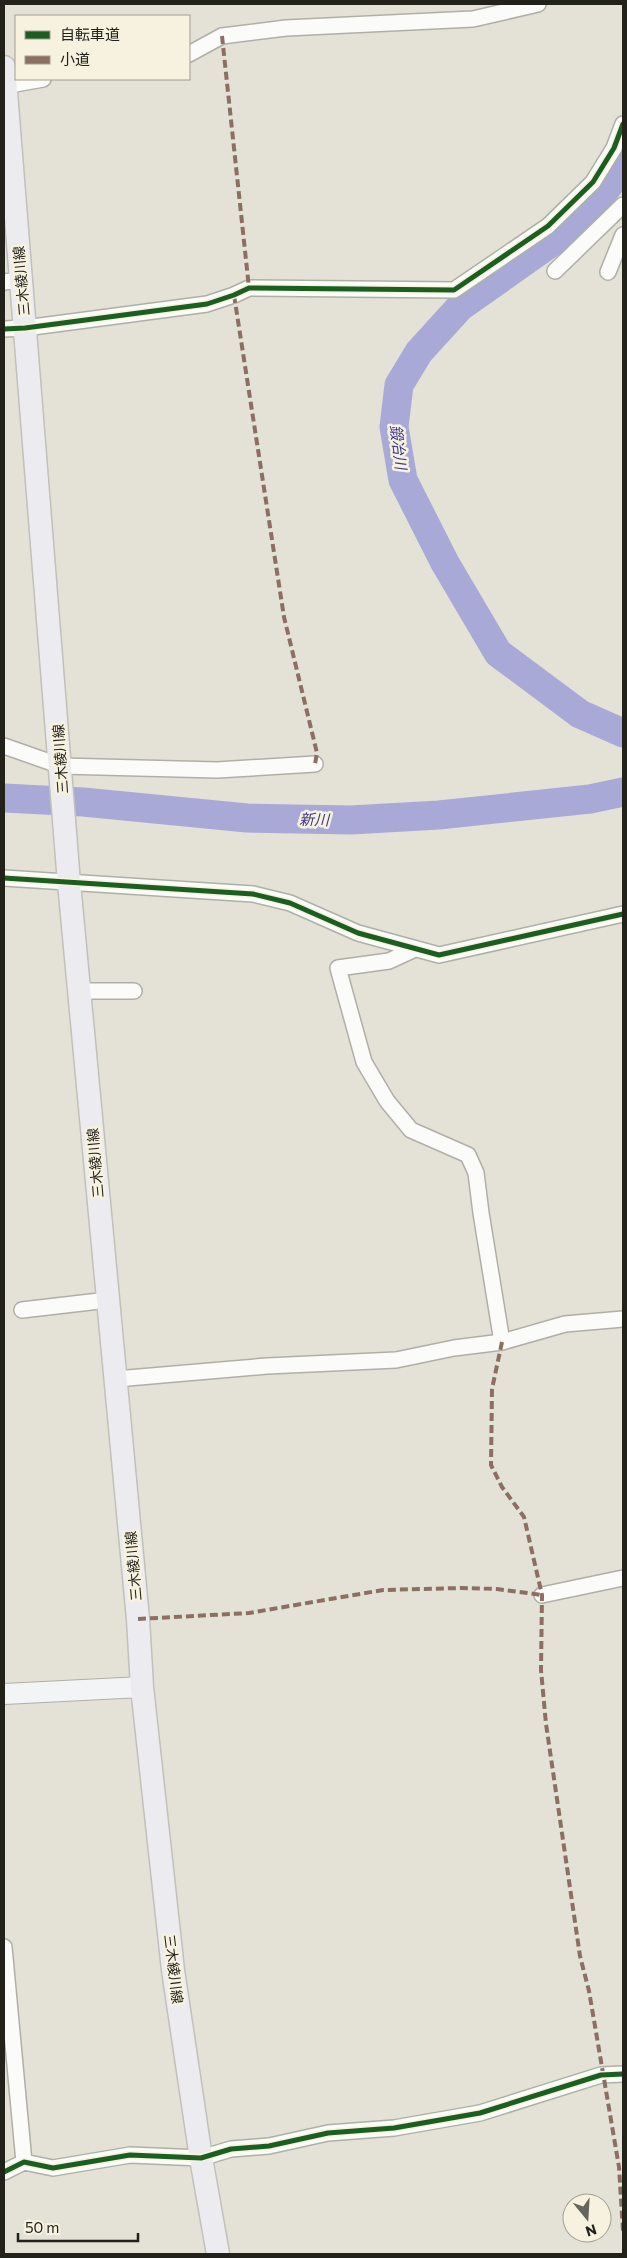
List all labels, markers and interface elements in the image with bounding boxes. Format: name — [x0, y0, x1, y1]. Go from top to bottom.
legend — [15, 15, 190, 80]
text: 自転車道 — [60, 25, 120, 43]
text: 小道 — [60, 50, 90, 68]
street label: 三木綾川線 — [9, 245, 33, 317]
water label: 鍛冶川 — [387, 424, 411, 472]
street label: 三木綾川線 — [49, 723, 71, 795]
water label: 新川 — [299, 810, 331, 828]
street label: 三木綾川線 — [83, 1127, 107, 1199]
street label: 三木綾川線 — [121, 1530, 145, 1602]
street label: 三木綾川線 — [161, 1933, 187, 2005]
north arrow — [562, 2193, 612, 2243]
scale bar — [18, 2210, 138, 2242]
text: 50 m — [25, 2218, 59, 2236]
text: N — [584, 2221, 599, 2241]

